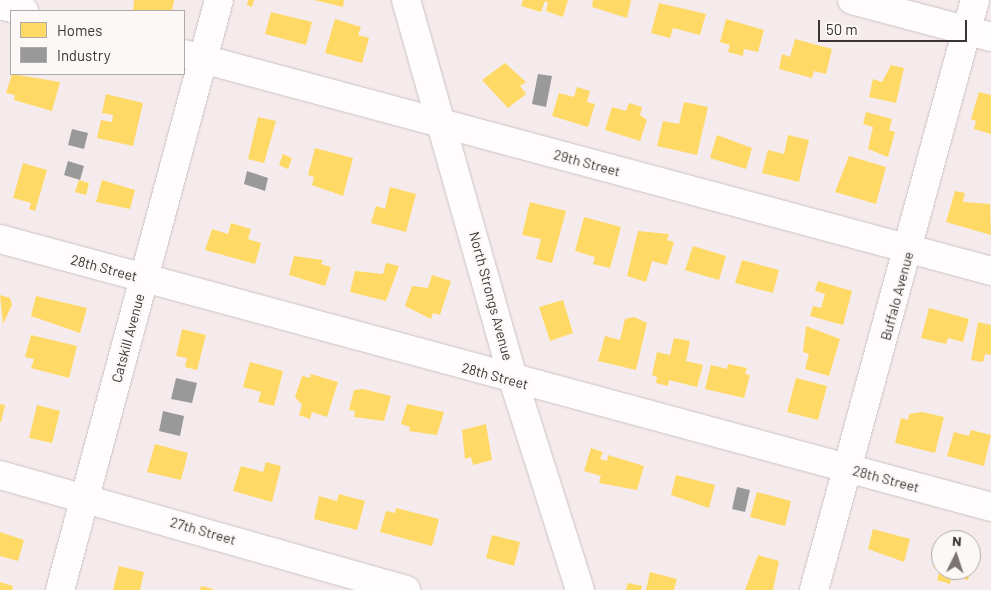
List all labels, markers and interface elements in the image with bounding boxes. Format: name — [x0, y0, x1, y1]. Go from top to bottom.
legend — [10, 10, 185, 75]
scale bar — [821, 10, 970, 42]
text: 50 m — [826, 20, 858, 38]
text: Homes — [57, 21, 102, 39]
text: Industry — [57, 46, 111, 64]
street label: 29th Street — [552, 146, 622, 180]
street label: North Strongs Avenue — [466, 230, 516, 362]
street label: Buffalo Avenue — [877, 250, 917, 342]
street label: 28th Street — [69, 251, 139, 285]
street label: Catskill Avenue — [108, 292, 148, 384]
street label: 28th Street — [460, 359, 530, 393]
street label: 28th Street — [851, 462, 921, 496]
street label: 27th Street — [168, 514, 238, 548]
north arrow — [931, 530, 981, 580]
text: N — [952, 532, 962, 549]

